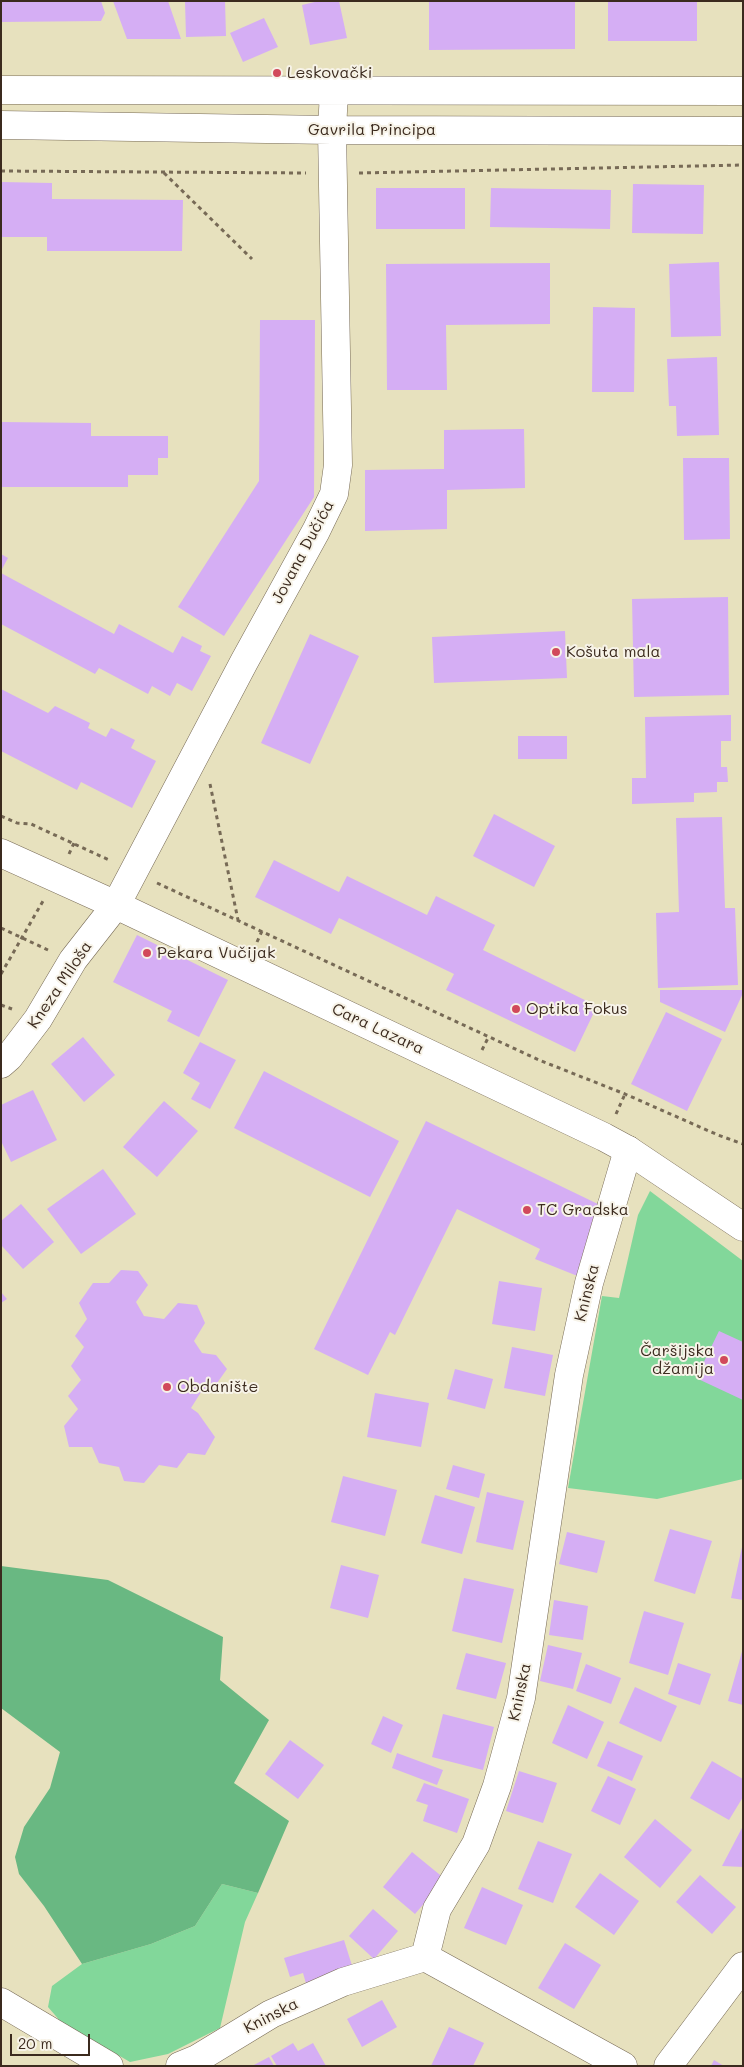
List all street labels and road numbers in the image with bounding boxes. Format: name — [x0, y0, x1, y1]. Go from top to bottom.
street label: Gavrila Principa — [308, 120, 436, 140]
street label: Jovana Dučića — [268, 497, 338, 607]
street label: Kneza Miloša — [24, 938, 96, 1032]
street label: Cara Lazara — [329, 999, 427, 1059]
street label: Kninska — [571, 1262, 603, 1324]
street label: Kninska — [505, 1661, 535, 1723]
street label: Kninska — [241, 1994, 301, 2038]

